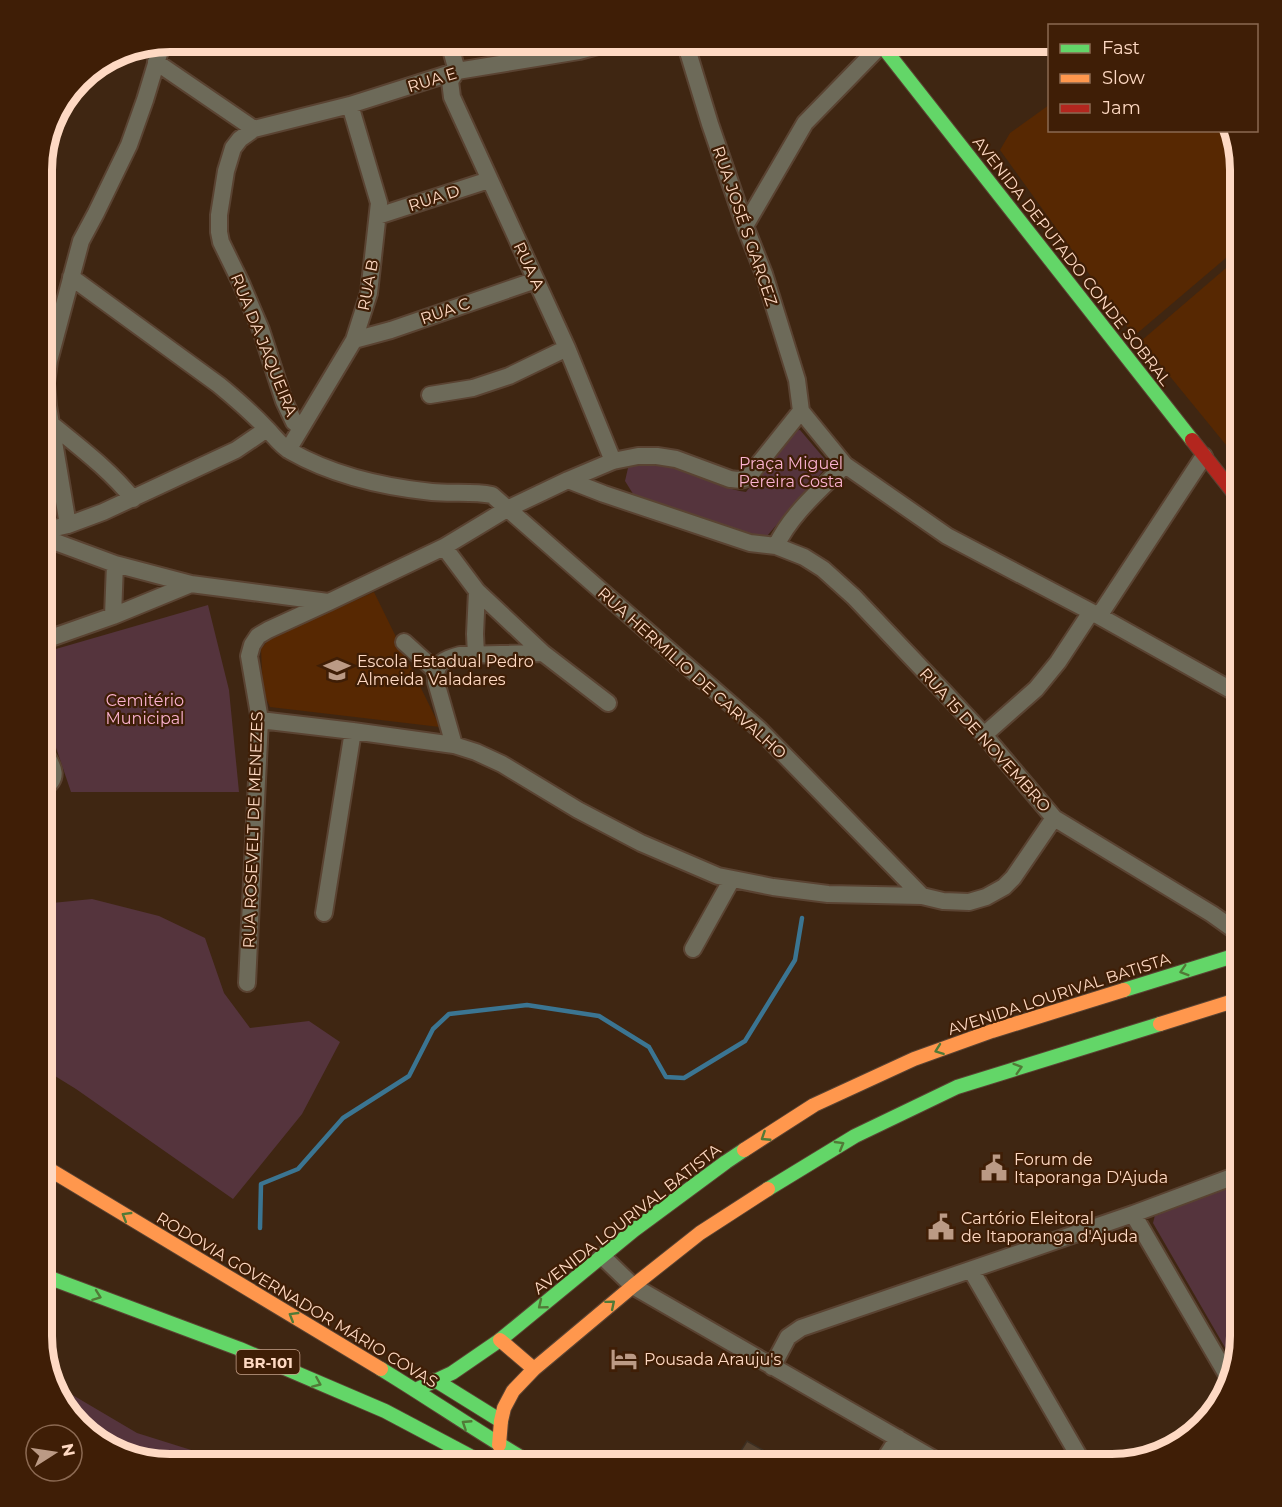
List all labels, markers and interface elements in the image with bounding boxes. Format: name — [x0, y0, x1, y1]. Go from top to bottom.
legend — [1048, 24, 1258, 132]
text: Fast — [1102, 37, 1140, 59]
street label: RUA E — [405, 64, 459, 96]
text: Slow — [1102, 67, 1145, 89]
text: Jam — [1101, 97, 1141, 119]
street label: AVENIDA DEPUTADO CONDE SOBRAL — [969, 133, 1176, 390]
street label: RUA JOSÉ S GARCEZ — [709, 144, 781, 308]
street label: RUA D — [406, 181, 462, 215]
street label: RUA A — [510, 239, 549, 294]
street label: RUA B — [354, 258, 382, 312]
street label: RUA DA JAQUEIRA — [227, 271, 302, 420]
street label: RUA C — [418, 294, 472, 328]
park label: Praça Miguel Pereira Costa — [739, 454, 843, 491]
street label: RUA HERMILIO DE CARVALHO — [594, 583, 790, 763]
place label: Escola Estadual Pedro Almeida Valadares — [357, 652, 534, 689]
school or university icon: Escola Estadual Pedro Almeida Valadares — [322, 655, 352, 685]
street label: RUA 15 DE NOVEMBRO — [915, 664, 1055, 816]
park label: Cemitério Municipal — [106, 691, 184, 728]
street label: RUA ROSEVELT DE MENEZES — [239, 711, 267, 949]
street label: AVENIDA LOURIVAL BATISTA — [945, 949, 1173, 1039]
one-way arrow — [1179, 964, 1190, 976]
one-way arrow — [934, 1043, 944, 1056]
one-way arrow — [1012, 1063, 1023, 1075]
one-way arrow — [760, 1130, 771, 1141]
street label: AVENIDA LOURIVAL BATISTA — [529, 1139, 725, 1298]
one-way arrow — [834, 1141, 844, 1152]
place label: Forum de Itaporanga D'Ajuda — [1014, 1150, 1168, 1187]
public building icon: Forum de Itaporanga D'Ajuda — [979, 1153, 1009, 1183]
street label: RODOVIA GOVERNADOR MÁRIO COVAS — [153, 1208, 441, 1392]
place label: Cartório Eleitoral de Itaporanga d'Ajuda — [961, 1209, 1138, 1246]
one-way arrow — [122, 1211, 132, 1223]
public building icon: Cartório Eleitoral de Itaporanga d'Ajuda — [926, 1212, 956, 1242]
one-way arrow — [91, 1288, 102, 1301]
one-way arrow — [538, 1298, 549, 1309]
one-way arrow — [604, 1300, 615, 1311]
one-way arrow — [289, 1312, 299, 1324]
hotel icon: Pousada Arauju's — [609, 1344, 639, 1374]
road number: BR-101 — [236, 1350, 300, 1374]
place label: Pousada Arauju's — [644, 1350, 782, 1369]
one-way arrow — [311, 1375, 322, 1387]
one-way arrow — [462, 1420, 473, 1431]
north arrow — [24, 1423, 84, 1483]
text: N — [58, 1442, 79, 1458]

